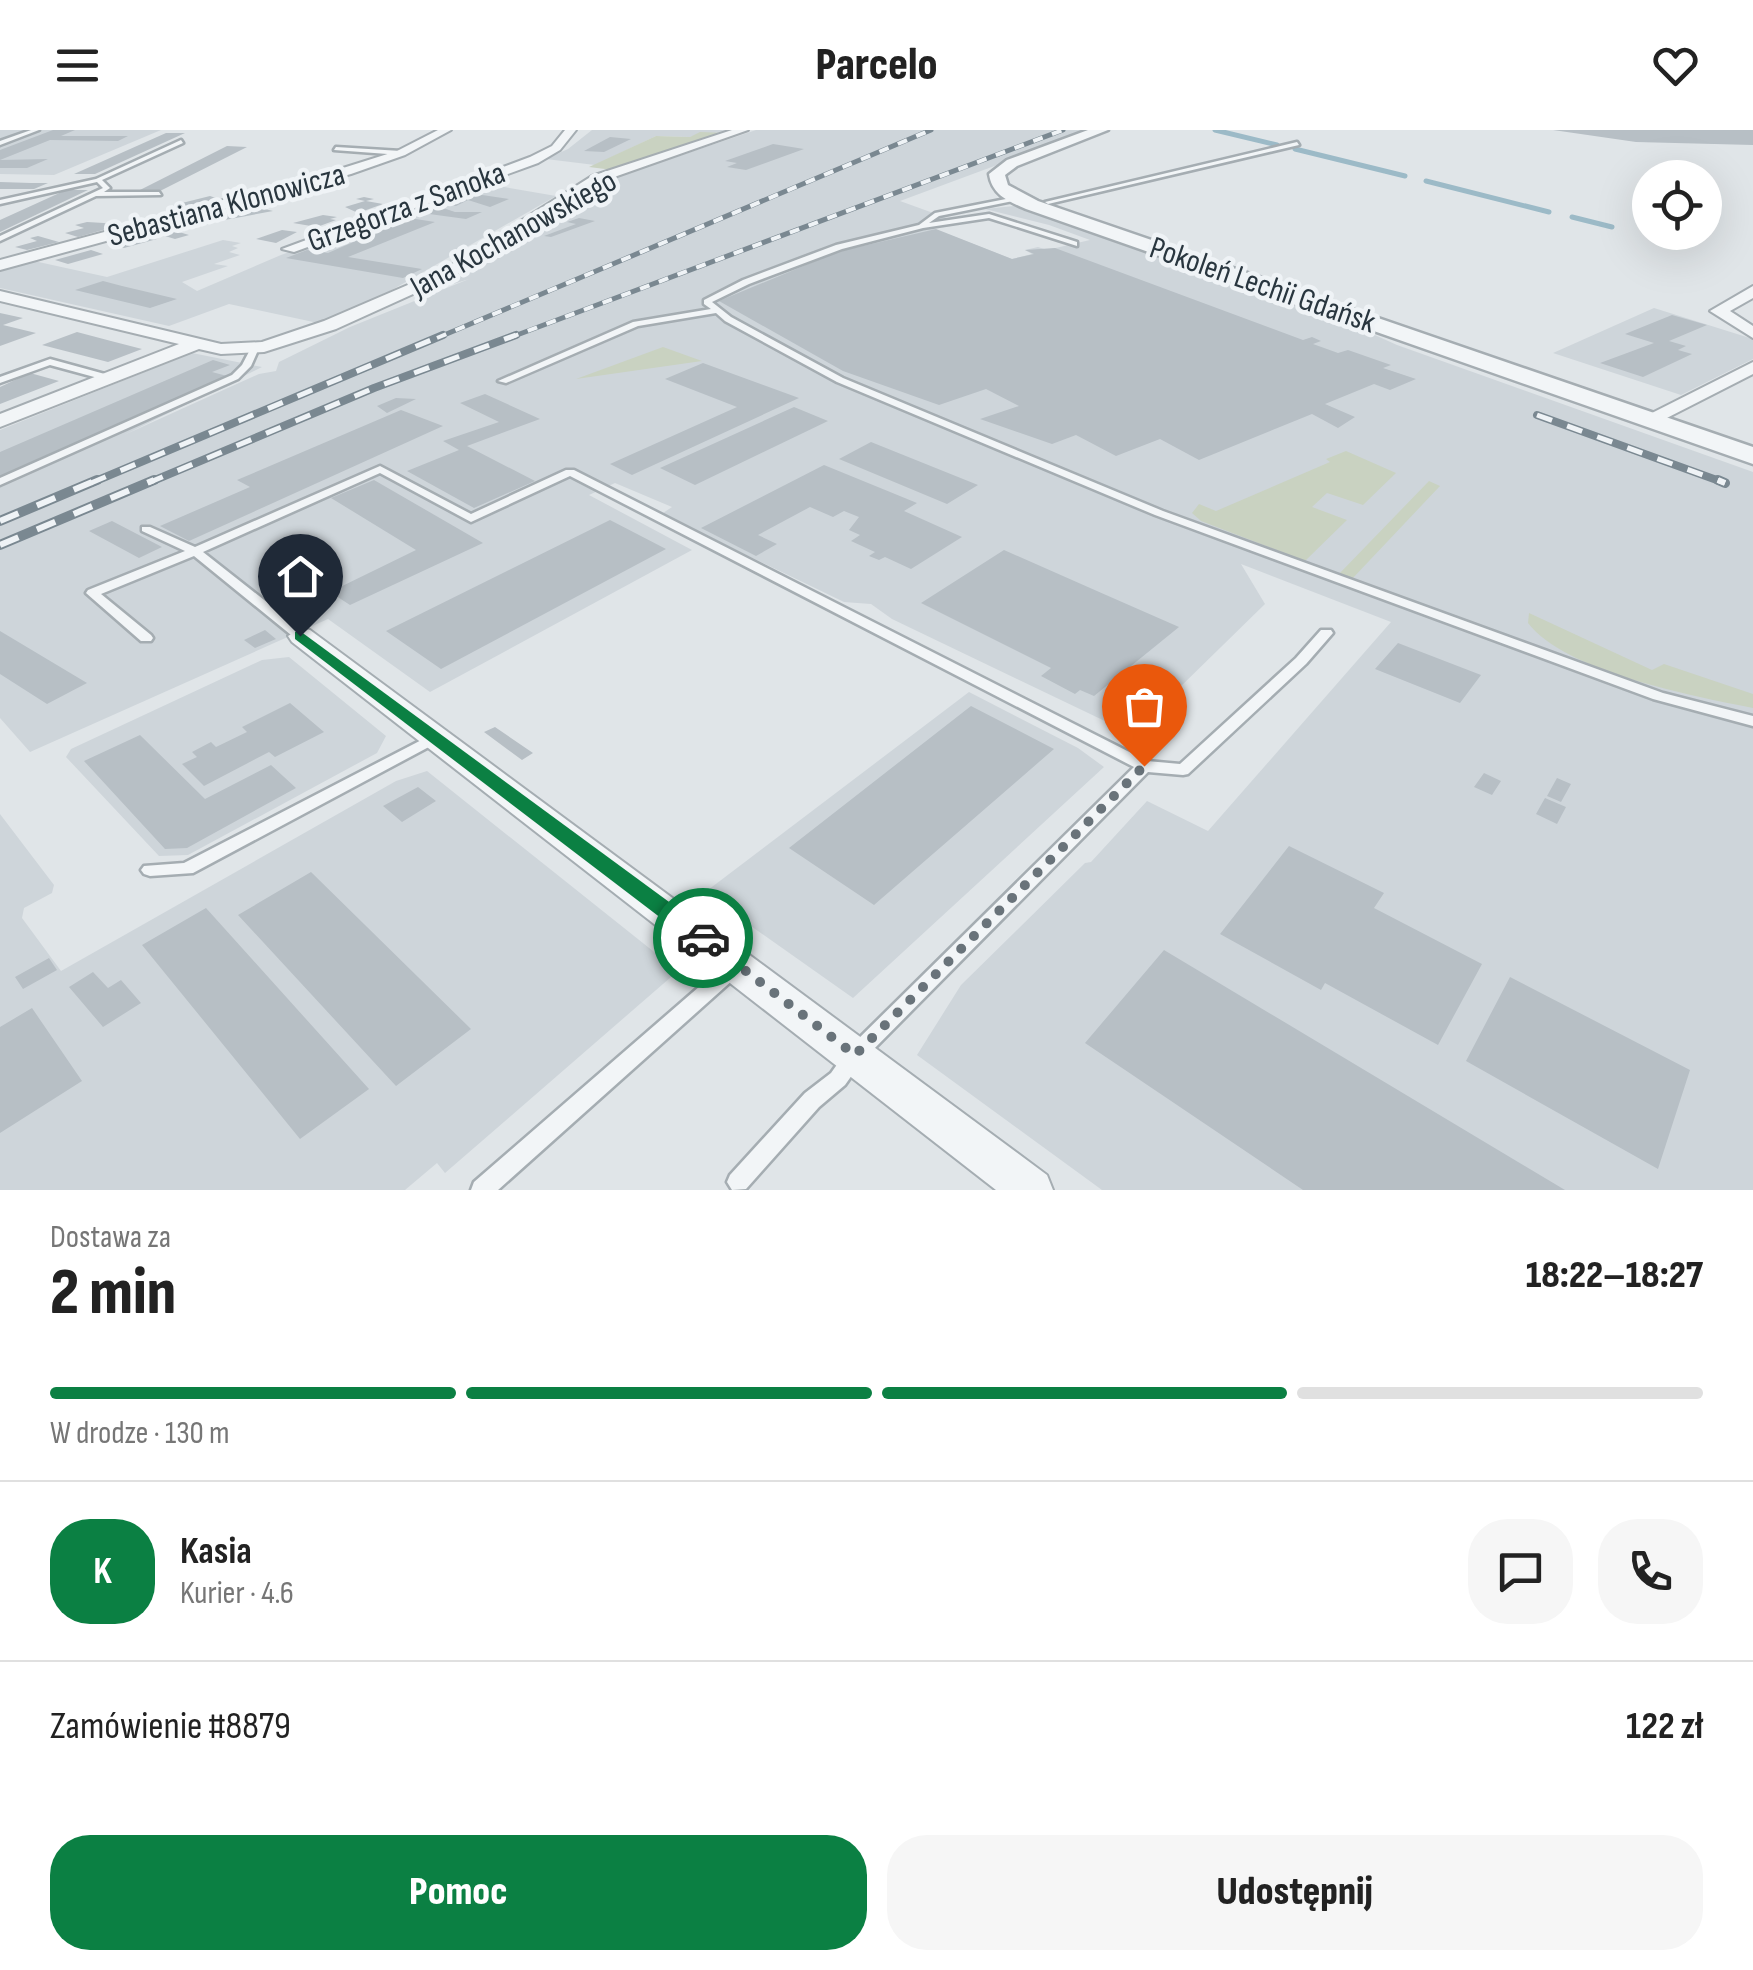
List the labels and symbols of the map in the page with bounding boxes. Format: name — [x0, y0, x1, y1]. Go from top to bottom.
street label: Grzegorza z Sanoka — [302, 154, 511, 261]
street label: Sebastiana Klonowicza — [104, 155, 349, 256]
street label: Jana Kochanowskiego — [403, 162, 623, 307]
street label: Pokoleń Lechii Gdańsk — [1144, 229, 1381, 342]
pin — [258, 534, 343, 637]
pin — [1102, 664, 1187, 767]
courier — [653, 888, 753, 988]

